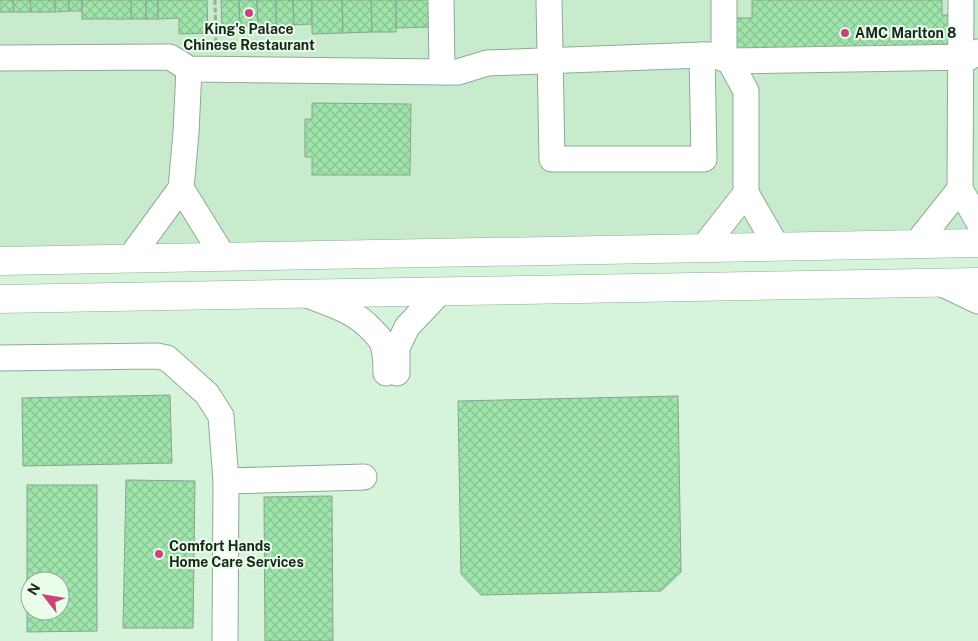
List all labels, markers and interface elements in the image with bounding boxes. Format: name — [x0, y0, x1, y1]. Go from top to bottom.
marker: King's Palace Chinese Restaurant — [243, 7, 255, 19]
place label: King's Palace Chinese Restaurant — [183, 21, 315, 53]
place label: AMC Marlton 8 — [855, 25, 956, 41]
marker: AMC Marlton 8 — [839, 27, 851, 39]
place label: Comfort Hands Home Care Services — [169, 538, 304, 570]
marker: Comfort Hands Home Care Services — [153, 548, 165, 560]
north arrow — [20, 571, 70, 621]
text: N — [24, 580, 44, 598]

